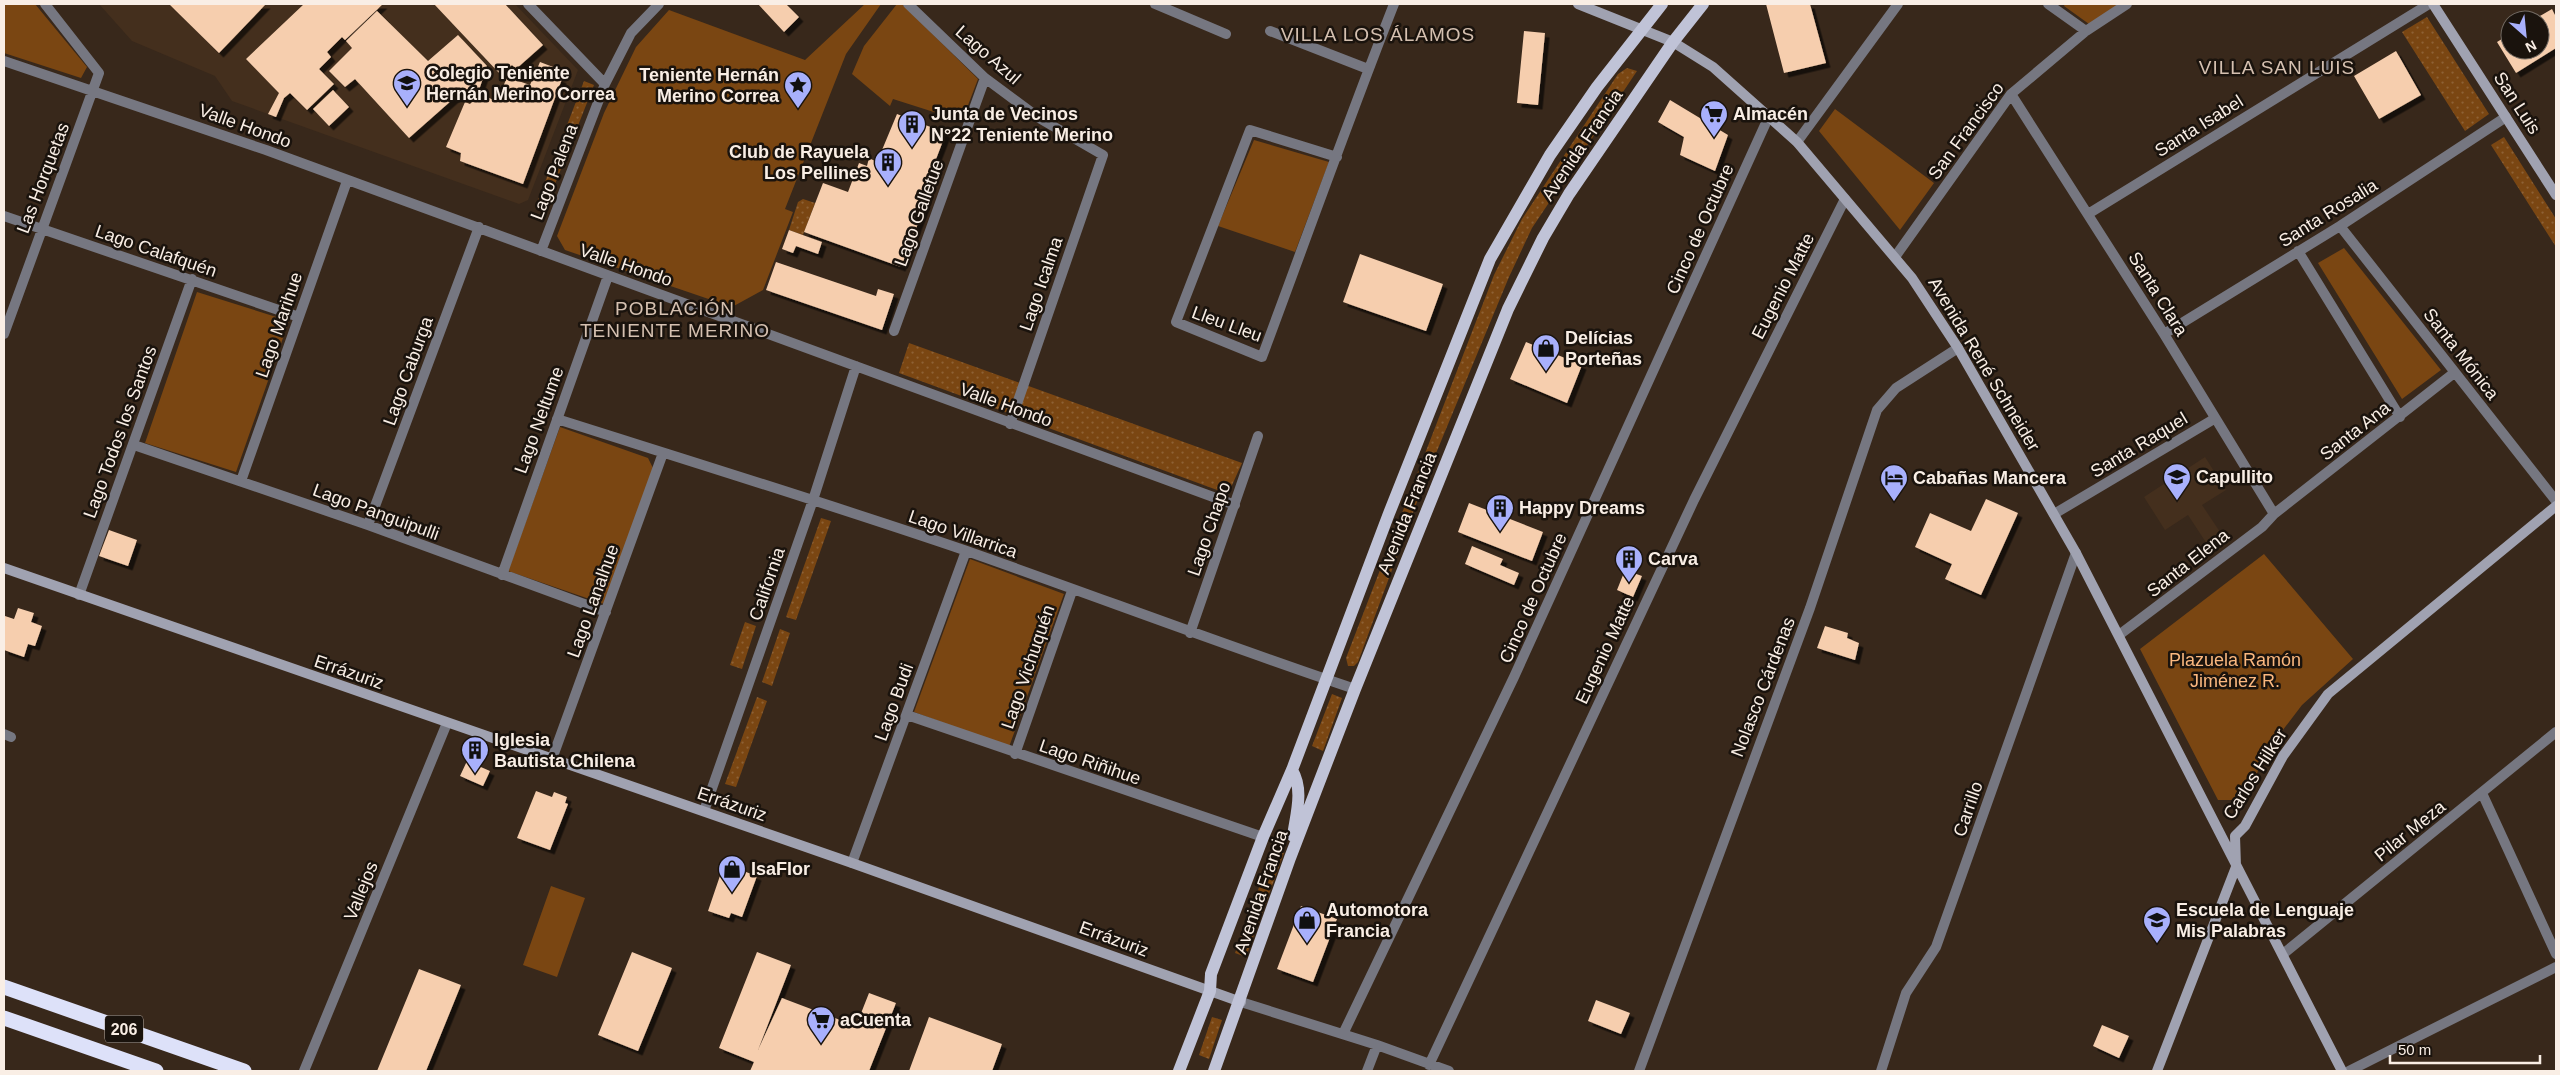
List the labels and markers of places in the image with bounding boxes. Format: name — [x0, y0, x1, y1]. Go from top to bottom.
place label: Colegio Teniente Hernán Merino Correa — [426, 63, 616, 104]
place label: Teniente Hernán Merino Correa — [639, 65, 780, 106]
school or university icon: Colegio Teniente Hernán Merino Correa — [392, 68, 422, 107]
place icon: Teniente Hernán Merino Correa — [783, 70, 813, 109]
supermarket icon: Almacén — [1699, 99, 1729, 138]
place label: Junta de Vecinos N°22 Teniente Merino — [931, 104, 1113, 145]
place label: Almacén — [1733, 104, 1808, 124]
building icon: Junta de Vecinos N°22 Teniente Merino — [897, 109, 927, 148]
place label: Club de Rayuela Los Pellines — [729, 142, 870, 183]
building icon: Club de Rayuela Los Pellines — [873, 147, 903, 186]
place label: Delícias Porteñas — [1565, 328, 1642, 369]
shop icon: Delícias Porteñas — [1531, 333, 1561, 372]
school or university icon: Capullito — [2162, 462, 2192, 501]
hotel icon: Cabañas Mancera — [1879, 463, 1909, 502]
place label: Capullito — [2196, 467, 2273, 487]
place label: Cabañas Mancera — [1913, 468, 2067, 488]
building icon: Happy Dreams — [1485, 493, 1515, 532]
place label: Happy Dreams — [1519, 498, 1645, 518]
building icon: Carva — [1614, 544, 1644, 583]
place label: Carva — [1648, 549, 1699, 569]
place label: Iglesia Bautista Chilena — [494, 730, 636, 771]
building icon: Iglesia Bautista Chilena — [460, 735, 490, 774]
shop icon: IsaFlor — [717, 854, 747, 893]
place label: IsaFlor — [751, 859, 810, 879]
place label: Automotora Francia — [1326, 900, 1429, 941]
place label: Escuela de Lenguaje Mis Palabras — [2176, 900, 2354, 941]
shop icon: Automotora Francia — [1292, 905, 1322, 944]
school or university icon: Escuela de Lenguaje Mis Palabras — [2142, 905, 2172, 944]
supermarket icon: aCuenta — [806, 1005, 836, 1044]
place label: aCuenta — [840, 1010, 912, 1030]

